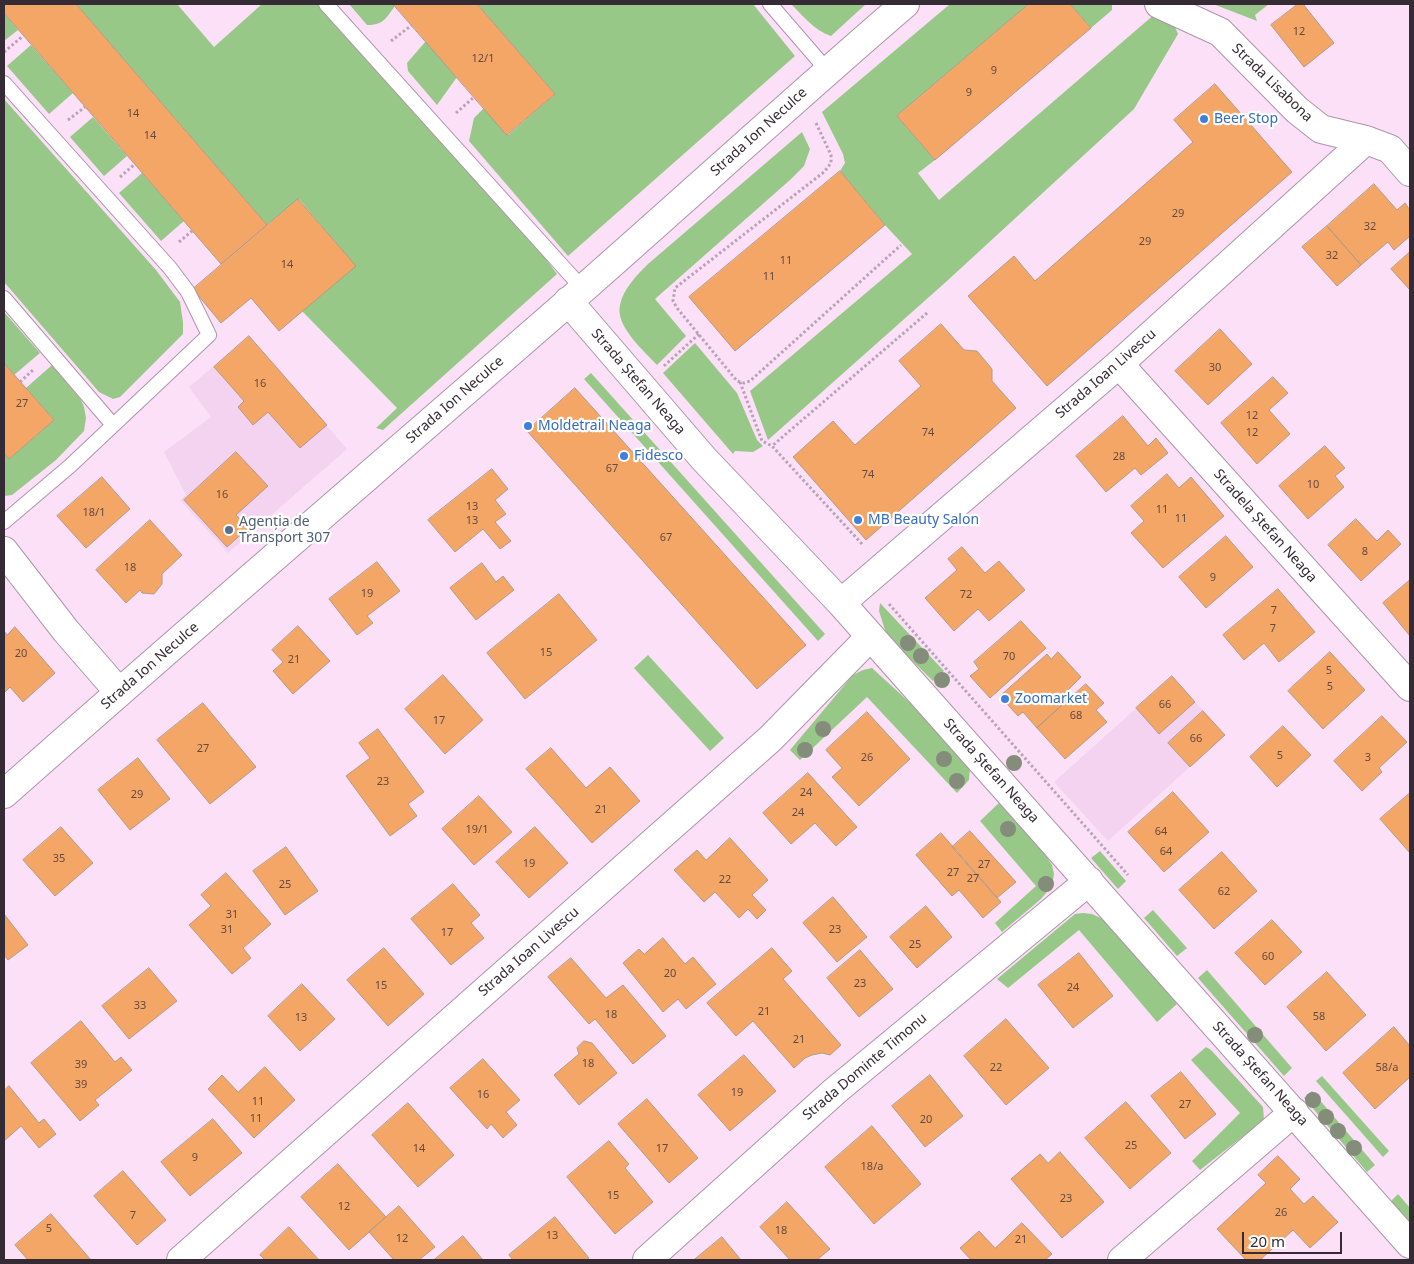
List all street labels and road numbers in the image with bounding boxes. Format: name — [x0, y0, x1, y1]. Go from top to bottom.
street label: Strada Lisabona — [1228, 40, 1316, 126]
street label: Strada Ion Neculce — [707, 84, 811, 180]
street label: Strada Ștefan Neaga — [587, 326, 689, 438]
street label: Strada Ioan Livescu — [1052, 326, 1160, 422]
street label: Strada Ion Neculce — [403, 353, 507, 447]
street label: Stradela Ștefan Neaga — [1210, 466, 1320, 586]
street label: Strada Ion Neculce — [98, 619, 202, 713]
street label: Strada Ștefan Neaga — [940, 715, 1042, 827]
street label: Strada Ioan Livescu — [475, 904, 583, 1000]
street label: Strada Dominte Timonu — [799, 1010, 931, 1124]
street label: Strada Ștefan Neaga — [1209, 1018, 1311, 1130]

